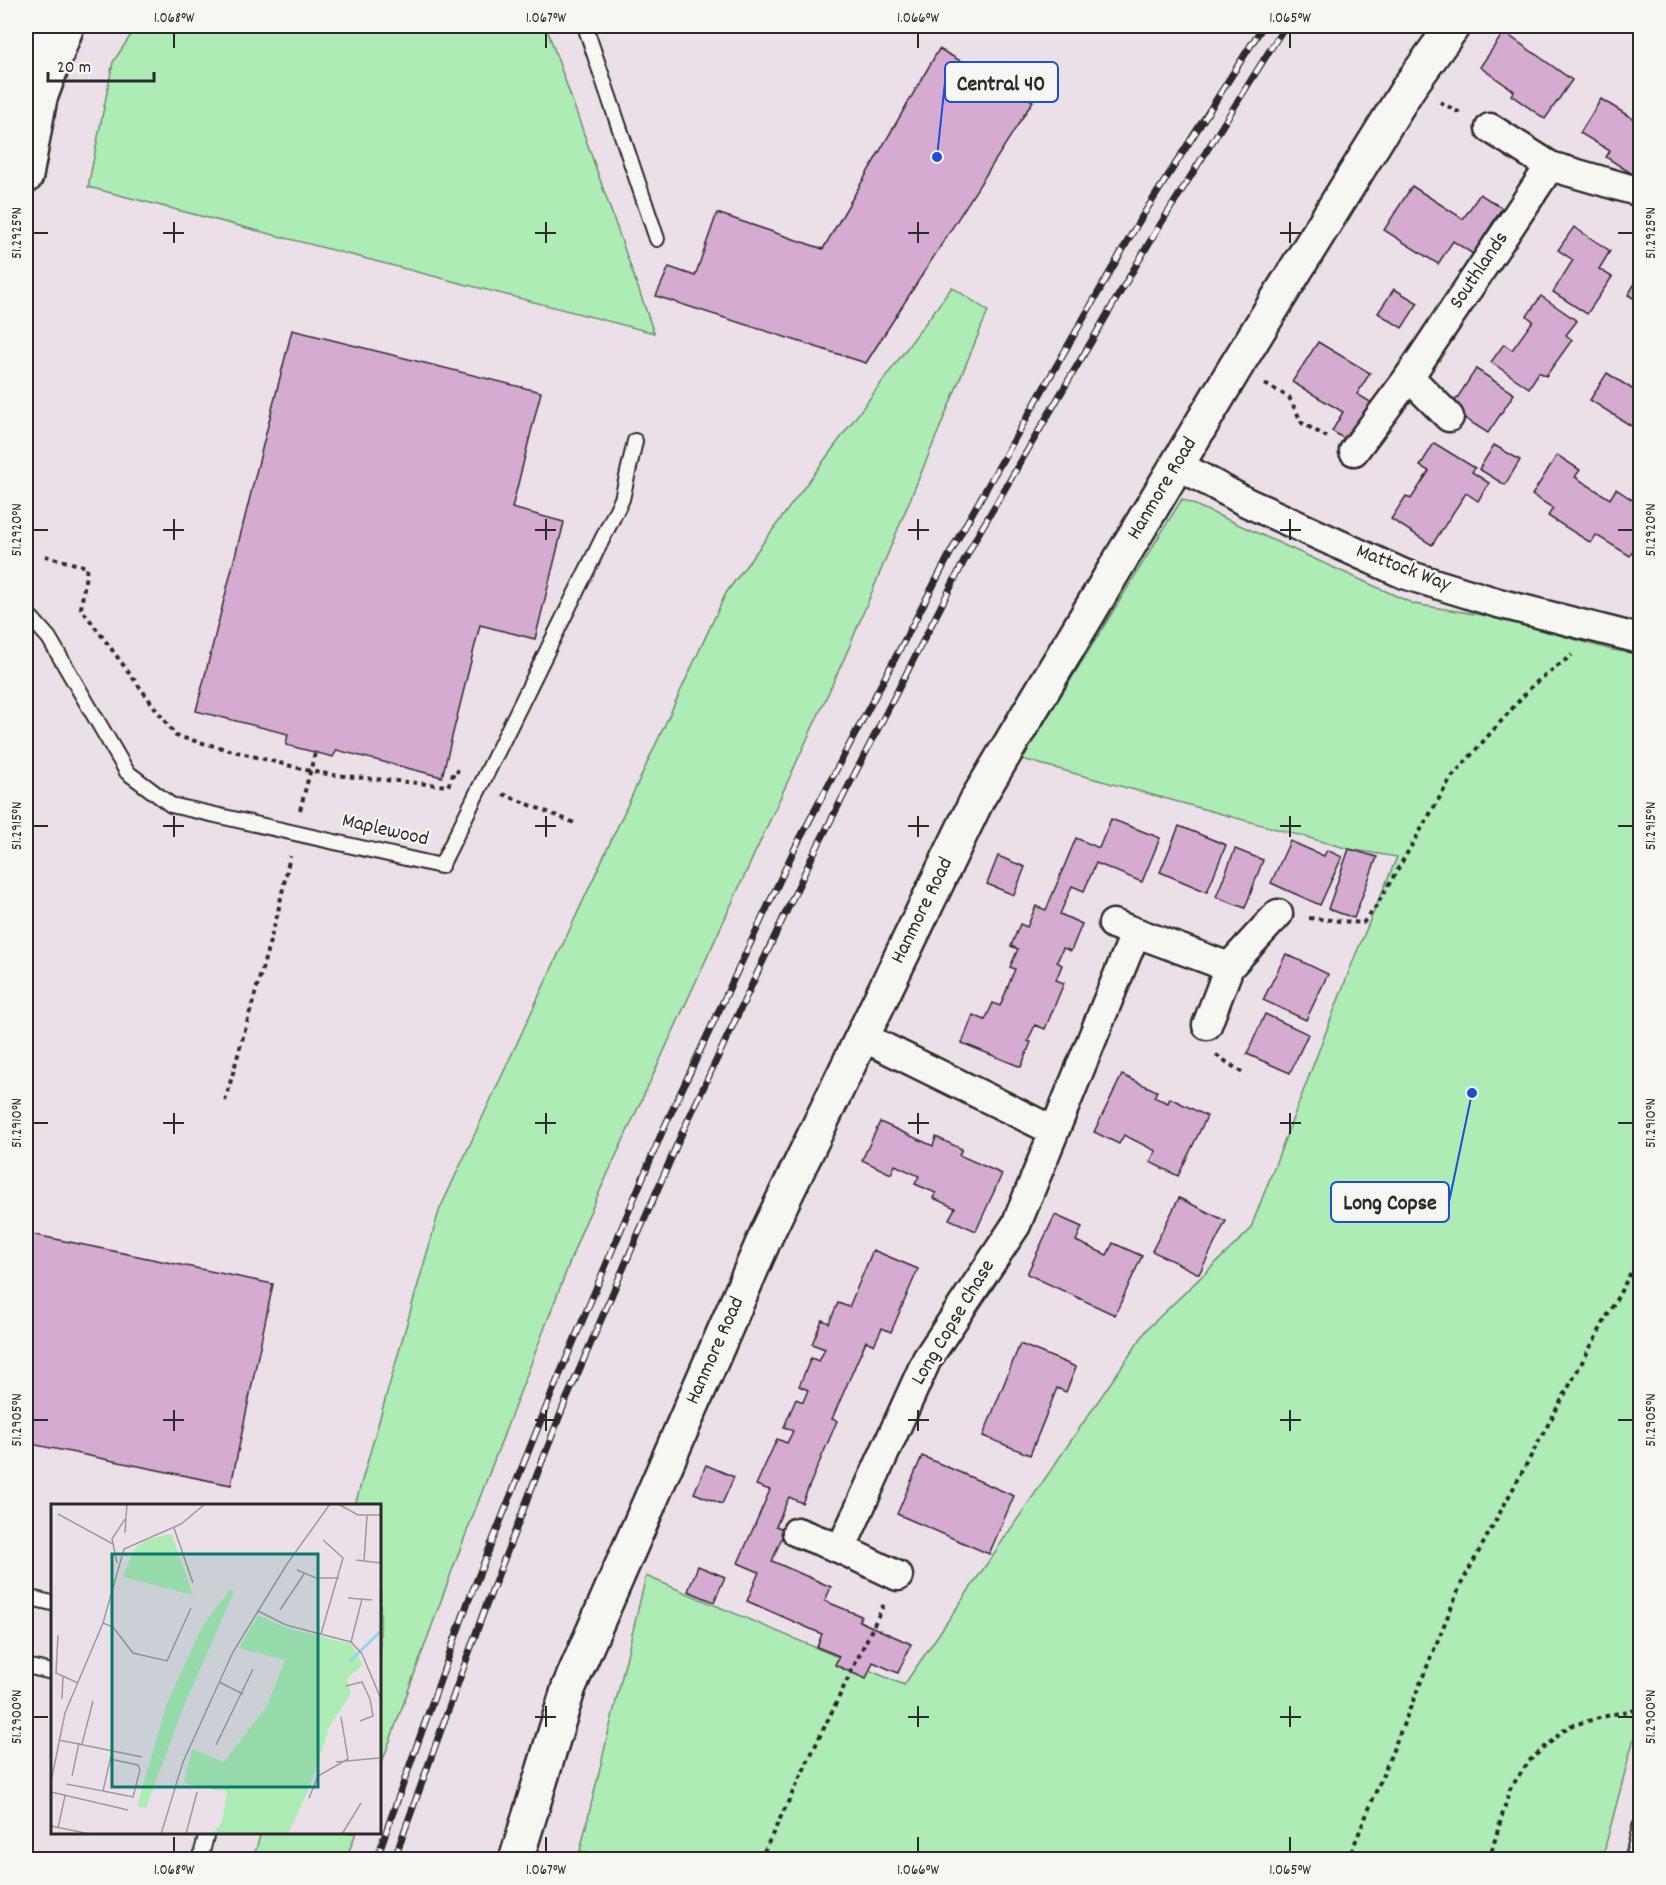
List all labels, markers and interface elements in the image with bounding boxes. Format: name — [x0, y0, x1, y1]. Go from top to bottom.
text: 1.068°W — [154, 8, 195, 30]
text: 1.067°W — [526, 8, 567, 30]
text: 1.066°W — [897, 8, 939, 30]
text: 1.065°W — [1269, 8, 1311, 30]
scale bar — [48, 45, 154, 83]
text: 20 m — [57, 56, 91, 81]
callout: Central 40 — [945, 62, 1058, 102]
text: Central 40 — [957, 70, 1045, 101]
text: 51.2925°N — [7, 207, 29, 259]
text: 51.2925°N — [1641, 207, 1663, 259]
street label: Southlands — [1443, 226, 1517, 316]
street label: Hanmore Road — [1120, 432, 1206, 546]
text: 51.2920°N — [7, 503, 29, 557]
text: 51.2920°N — [1641, 503, 1663, 557]
street label: Mattock Way — [1351, 537, 1455, 601]
text: 51.2915°N — [7, 802, 29, 850]
text: 51.2915°N — [1641, 802, 1663, 850]
street label: Maplewood — [339, 806, 431, 856]
street label: Hanmore Road — [884, 853, 962, 969]
text: 51.2910°N — [7, 1098, 29, 1148]
text: 51.2910°N — [1641, 1098, 1663, 1148]
callout: Long Copse — [1331, 1182, 1449, 1222]
text: Long Copse — [1343, 1189, 1437, 1220]
street label: Long Copse Chase — [905, 1254, 1003, 1392]
street label: Hanmore Road — [679, 1292, 753, 1410]
text: 51.2905°N — [7, 1393, 29, 1447]
text: 51.2905°N — [1641, 1393, 1663, 1447]
inset map — [51, 1504, 381, 1834]
text: 51.2900°N — [7, 1690, 29, 1744]
text: 51.2900°N — [1641, 1690, 1663, 1744]
text: 1.068°W — [154, 1860, 195, 1882]
text: 1.067°W — [526, 1860, 567, 1882]
text: 1.066°W — [897, 1860, 939, 1882]
text: 1.065°W — [1269, 1860, 1311, 1882]

